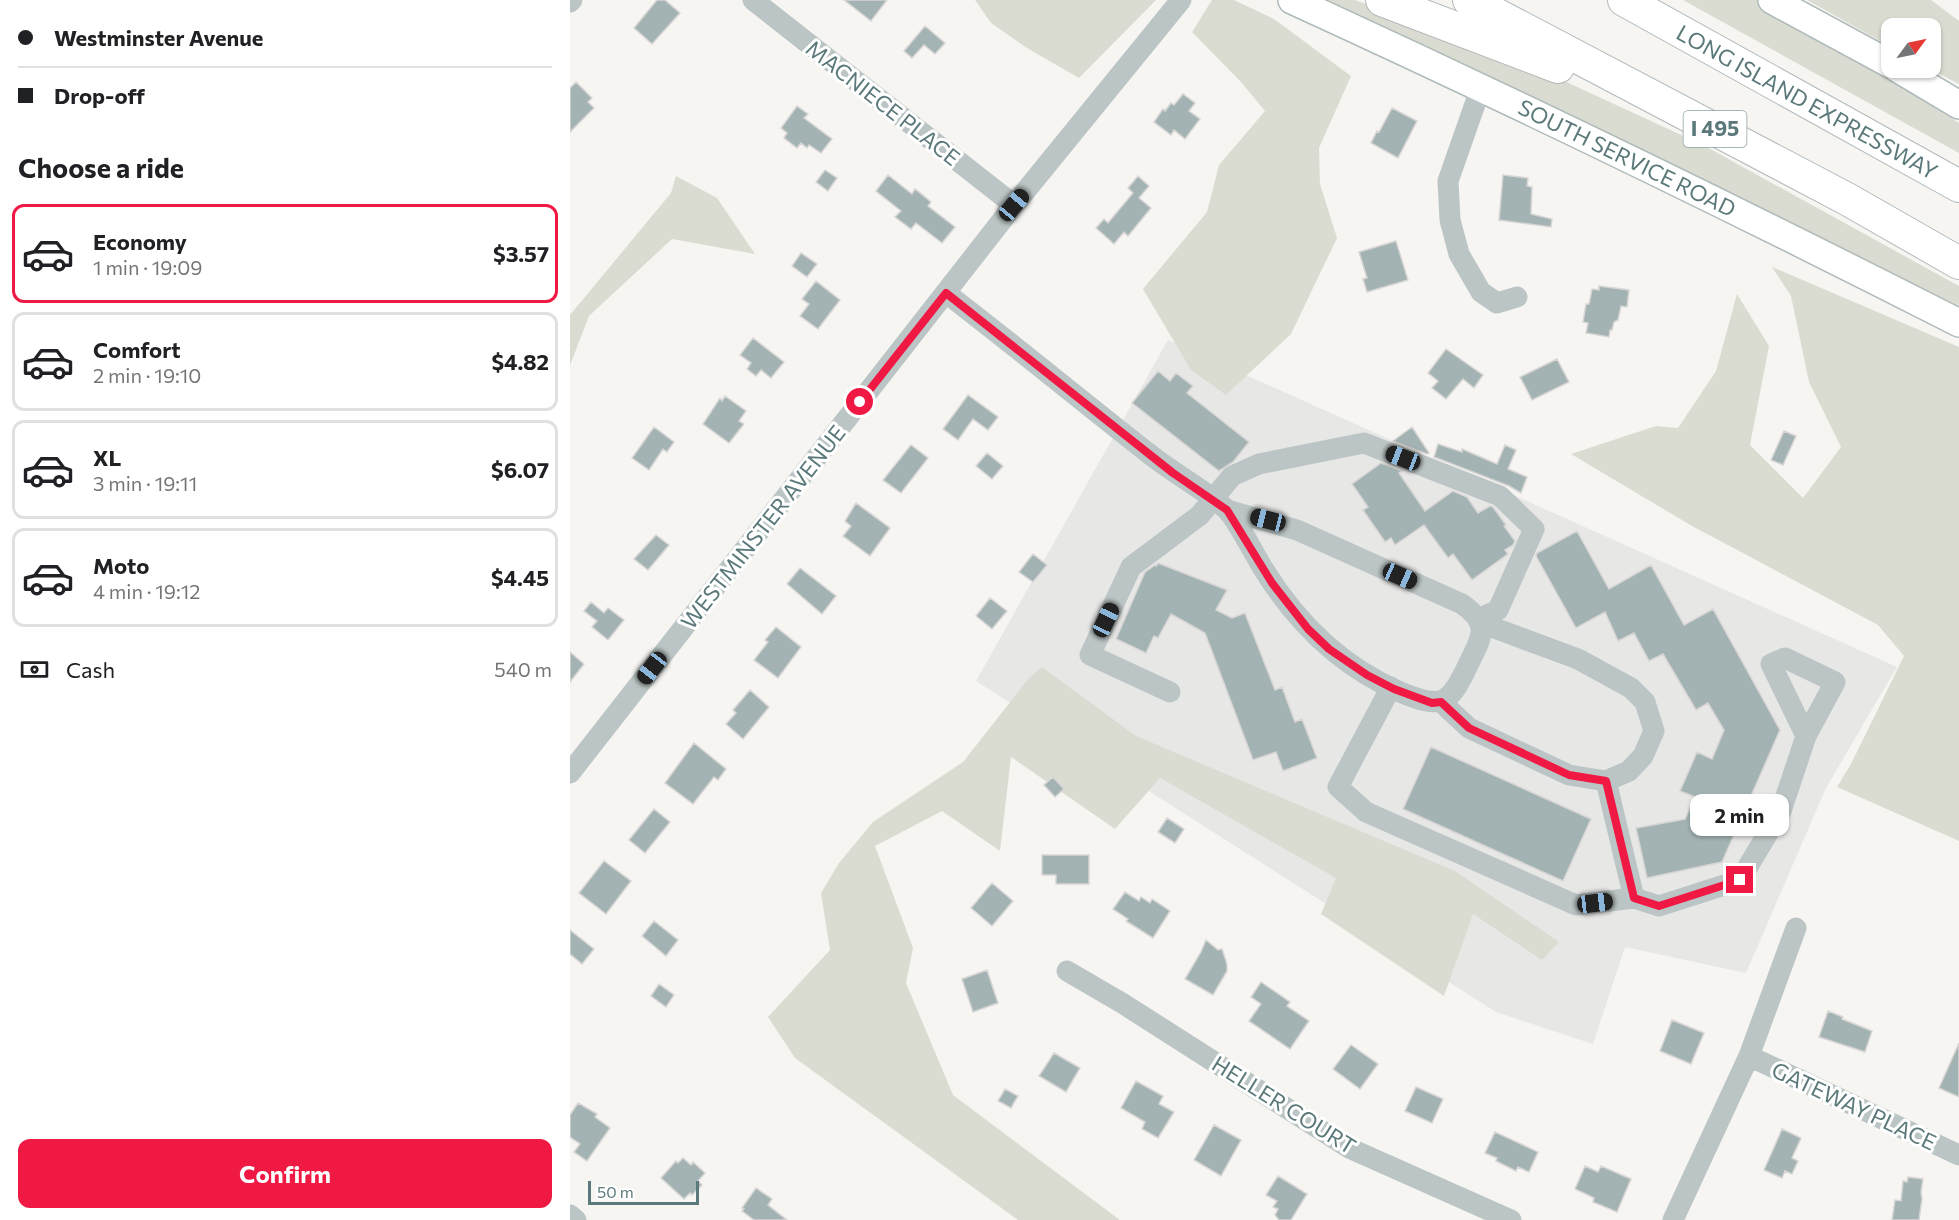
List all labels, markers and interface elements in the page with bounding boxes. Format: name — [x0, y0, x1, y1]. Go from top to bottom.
street label: LONG ISLAND EXPRESSWAY — [1672, 18, 1942, 185]
north arrow — [1881, 18, 1941, 78]
map controls — [1881, 18, 1941, 78]
text: Westminster Avenue — [54, 24, 263, 51]
street label: MACNIECE PLACE — [801, 34, 966, 171]
text: Drop-off — [54, 82, 145, 109]
street label: SOUTH SERVICE ROAD — [1514, 93, 1740, 222]
road number: I 495 — [1684, 111, 1746, 147]
text: Choose a ride — [18, 151, 184, 184]
car — [996, 185, 1032, 225]
icon: car — [21, 227, 75, 281]
text: Economy — [93, 228, 187, 255]
text: $3.57 — [493, 240, 549, 267]
text: 1 min · 19:09 — [93, 255, 202, 279]
icon: car — [21, 335, 75, 389]
text: Comfort — [93, 336, 181, 363]
text: $4.82 — [491, 348, 549, 375]
text: 2 min · 19:10 — [93, 363, 201, 387]
route start — [846, 388, 873, 415]
street label: WESTMINSTER AVENUE — [675, 419, 851, 634]
icon: car — [21, 443, 75, 497]
car — [1383, 443, 1423, 473]
text: XL — [93, 444, 121, 471]
text: $6.07 — [491, 456, 549, 483]
text: 3 min · 19:11 — [93, 471, 197, 495]
car — [1248, 507, 1288, 533]
icon: car — [21, 551, 75, 605]
text: Moto — [93, 552, 149, 579]
car — [1380, 560, 1420, 592]
text: $4.45 — [491, 564, 549, 591]
text: 4 min · 19:12 — [93, 579, 200, 603]
car — [1090, 600, 1122, 640]
car — [634, 648, 670, 688]
icon: cash — [18, 653, 51, 686]
text: Cash — [66, 656, 115, 683]
text: 540 m — [494, 657, 552, 681]
callout: 2 min — [1690, 793, 1790, 835]
text: 2 min — [1715, 803, 1764, 827]
route end — [1726, 866, 1753, 893]
car — [1576, 892, 1614, 914]
street label: HELLER COURT — [1207, 1050, 1361, 1160]
street label: GATEWAY PLACE — [1768, 1056, 1941, 1155]
button: Confirm — [18, 1139, 552, 1208]
scale bar — [588, 1178, 699, 1206]
text: 50 m — [597, 1182, 634, 1201]

